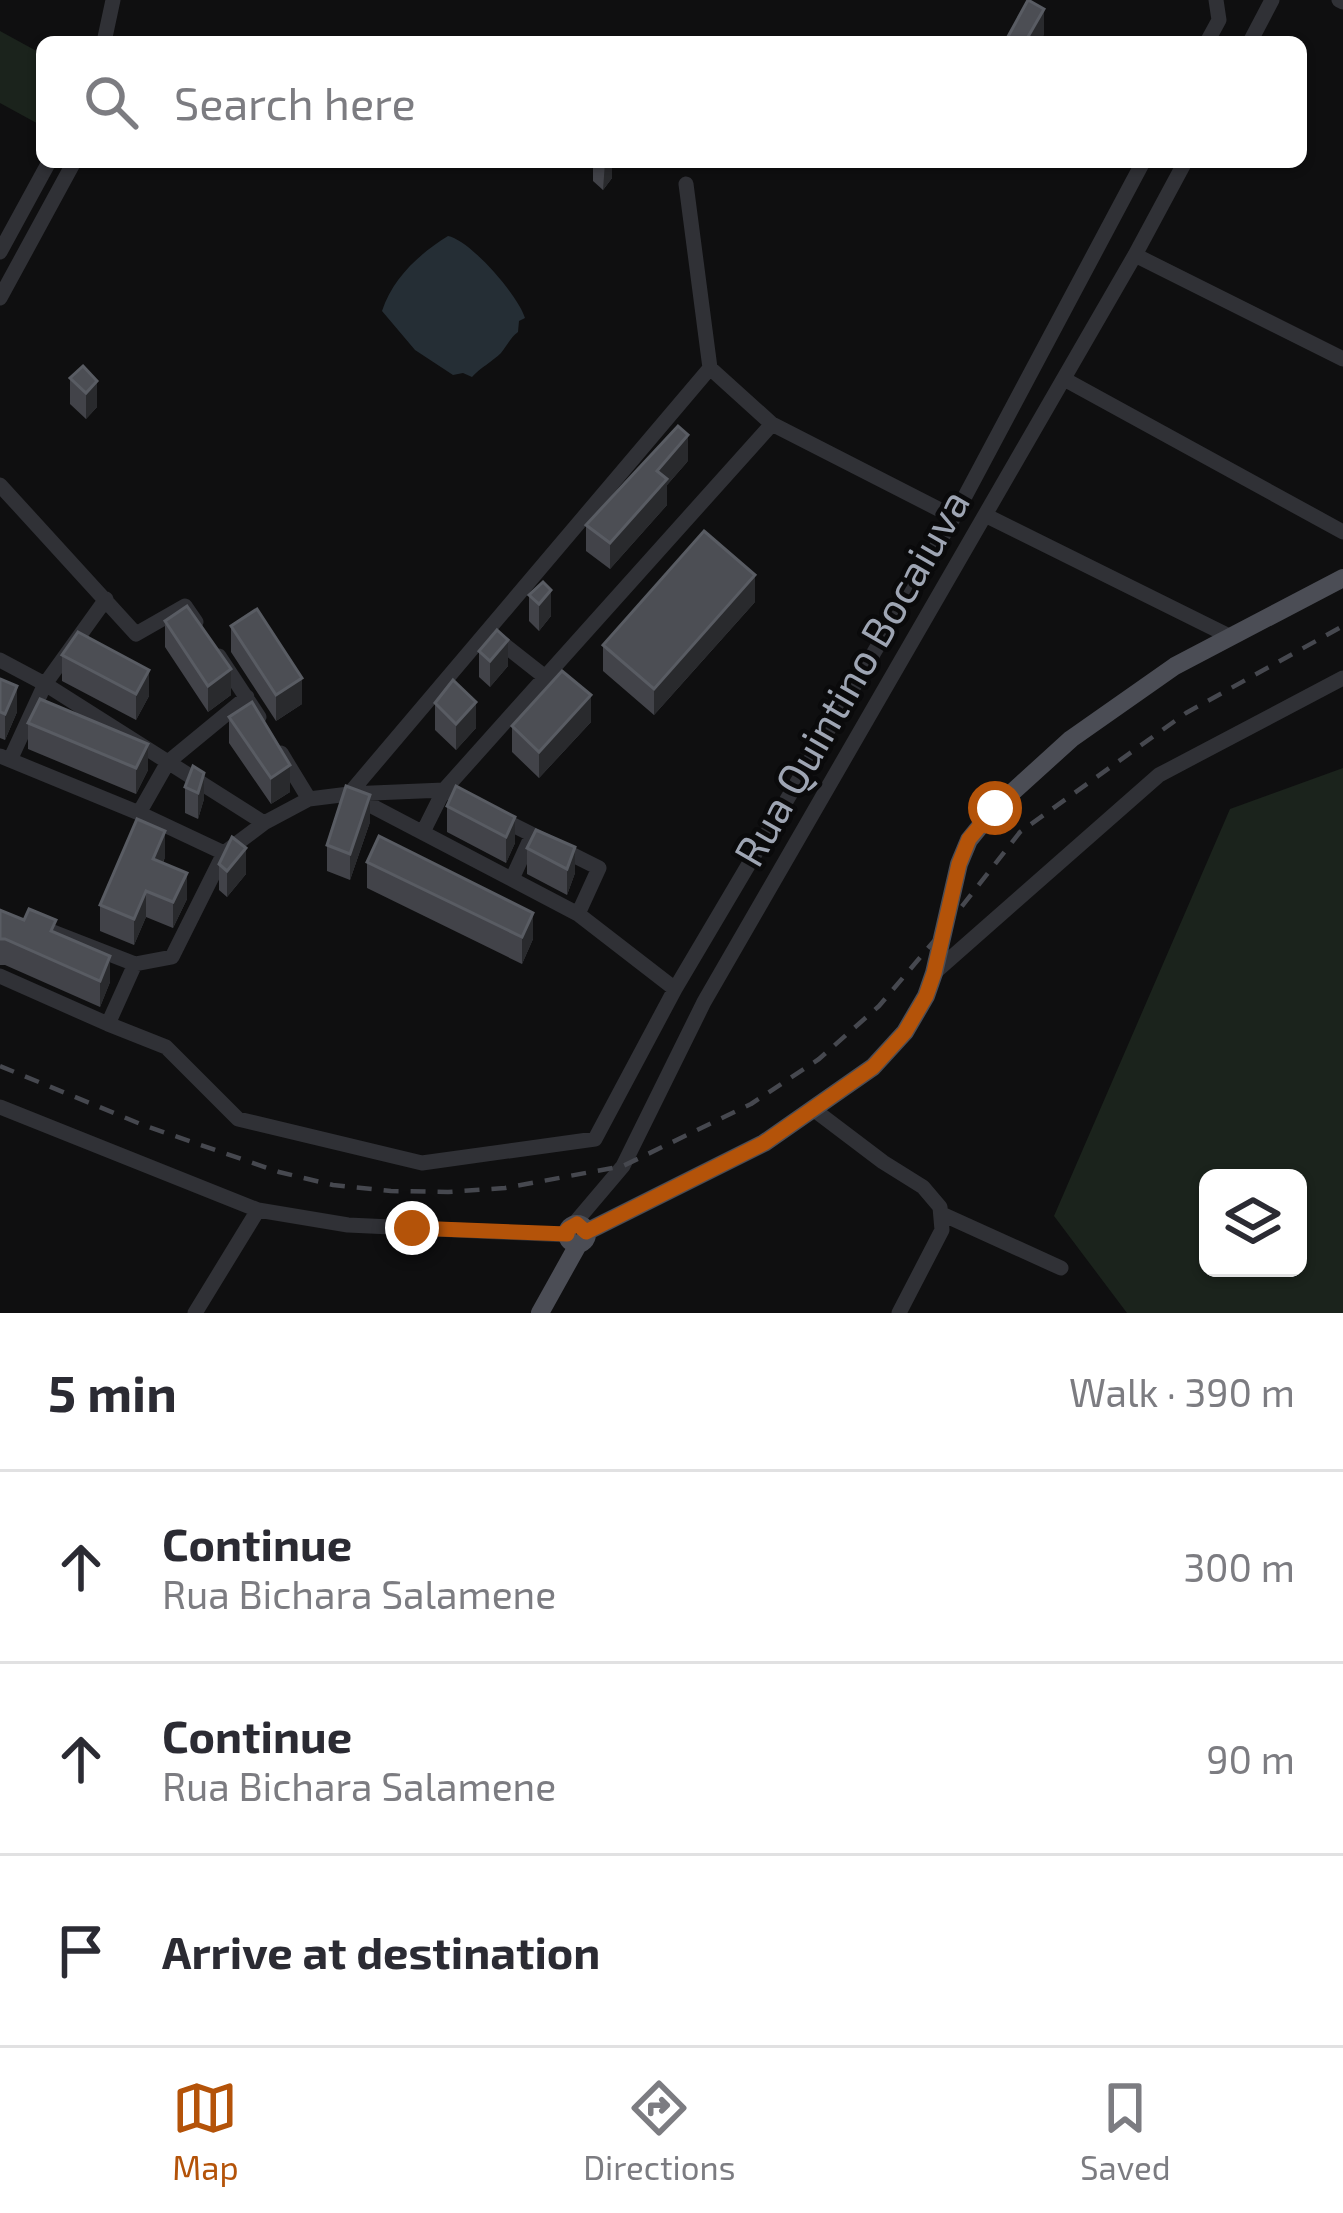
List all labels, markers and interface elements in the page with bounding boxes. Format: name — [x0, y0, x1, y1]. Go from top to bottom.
search box — [36, 36, 1307, 168]
icon: search — [78, 69, 144, 135]
text: Search here — [174, 75, 416, 129]
street label: Rua Quintino Bocaiuva — [722, 480, 979, 875]
route start — [968, 781, 1022, 835]
map controls — [1199, 1169, 1307, 1277]
button: layers — [1199, 1169, 1307, 1277]
route end — [385, 1201, 439, 1255]
text: 5 min — [48, 1361, 177, 1422]
text: Walk · 390 m — [1069, 1368, 1295, 1415]
text: Continue — [162, 1516, 352, 1570]
icon: ahead — [48, 1534, 114, 1600]
text: 300 m — [1183, 1543, 1295, 1590]
text: Rua Bichara Salamene — [162, 1570, 556, 1617]
text: Continue — [162, 1708, 352, 1762]
icon: ahead — [48, 1726, 114, 1792]
text: 90 m — [1206, 1735, 1295, 1782]
text: Rua Bichara Salamene — [162, 1762, 556, 1809]
icon: arrive — [48, 1918, 114, 1984]
text: Arrive at destination — [162, 1924, 600, 1978]
tab: Map — [172, 2075, 239, 2187]
tab: Directions — [583, 2075, 735, 2187]
tab: Saved — [1080, 2075, 1171, 2187]

